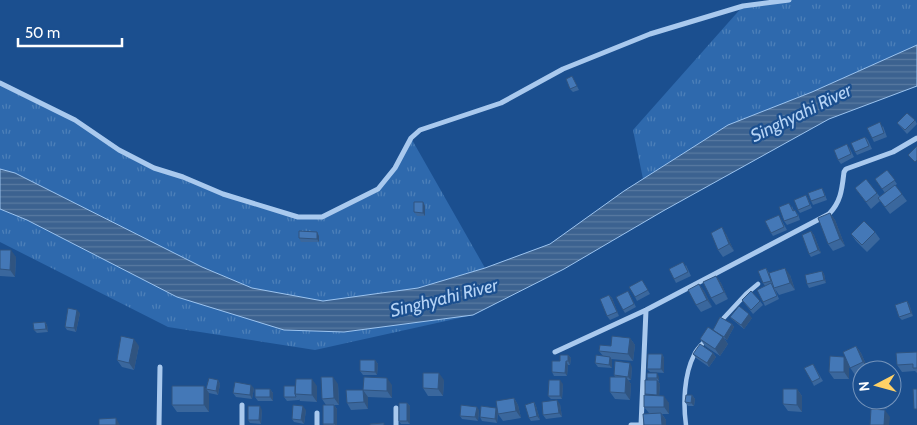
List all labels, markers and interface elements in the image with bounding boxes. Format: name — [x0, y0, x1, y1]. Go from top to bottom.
scale bar — [18, 15, 121, 47]
text: 50 m — [25, 24, 60, 42]
water label: Singhyahi River — [747, 78, 857, 147]
water label: Singhyahi River — [388, 274, 501, 322]
north arrow — [852, 360, 902, 410]
text: N — [855, 380, 874, 392]

